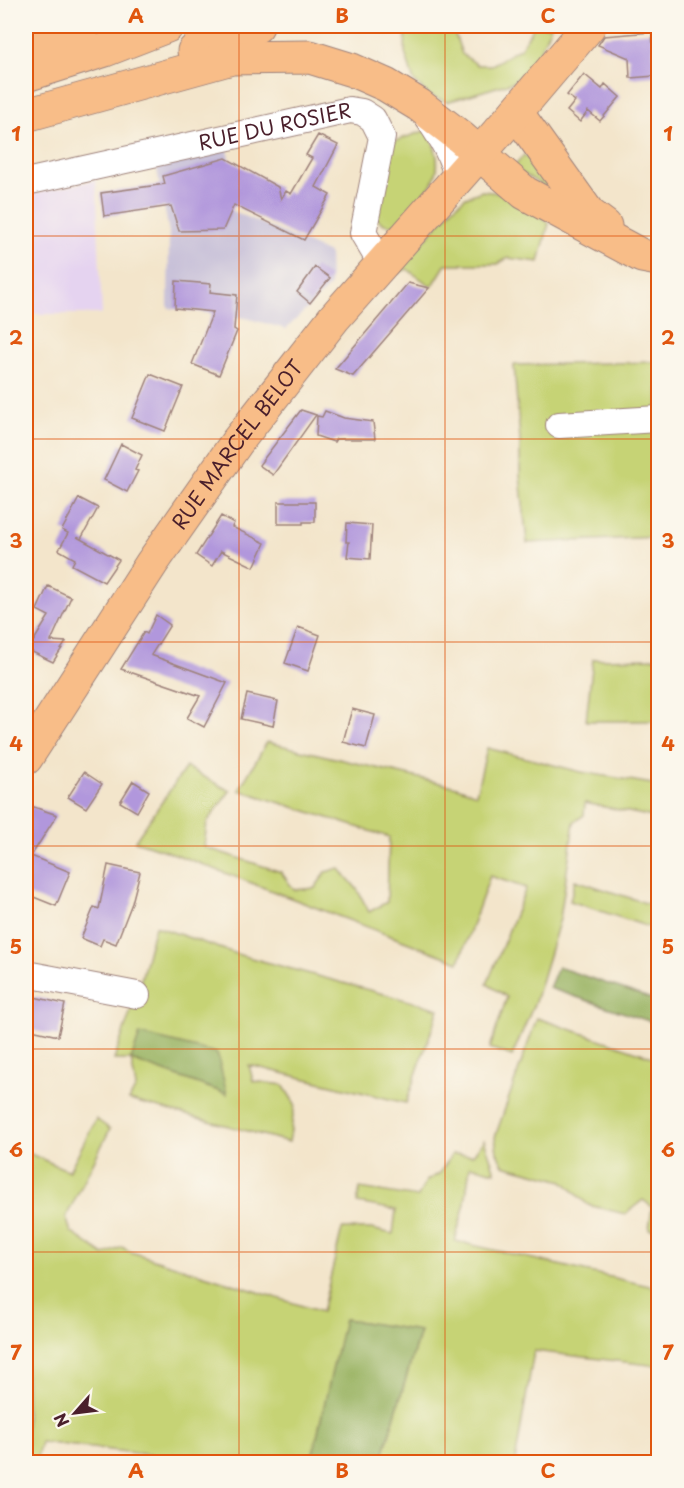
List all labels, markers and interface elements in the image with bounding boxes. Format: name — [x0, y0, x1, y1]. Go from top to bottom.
text: A — [128, 0, 144, 30]
text: B — [335, 0, 349, 30]
text: C — [540, 0, 556, 30]
street label: RUE DU ROSIER — [195, 94, 354, 157]
text: 1 — [11, 118, 21, 148]
text: 1 — [663, 118, 673, 148]
text: 2 — [9, 322, 23, 352]
text: 2 — [661, 322, 675, 352]
street label: RUE MARCEL BELOT — [164, 353, 310, 535]
text: 3 — [9, 525, 23, 555]
text: 3 — [661, 525, 675, 555]
text: 4 — [9, 728, 23, 758]
text: 4 — [661, 728, 675, 758]
text: 5 — [10, 931, 22, 961]
text: 5 — [662, 931, 674, 961]
text: 6 — [9, 1134, 23, 1164]
text: 6 — [661, 1134, 675, 1164]
text: 7 — [10, 1337, 22, 1367]
text: 7 — [662, 1337, 674, 1367]
north arrow — [45, 1383, 105, 1443]
text: N — [47, 1409, 74, 1432]
text: A — [128, 1455, 144, 1485]
text: B — [335, 1455, 349, 1485]
text: C — [540, 1455, 556, 1485]

